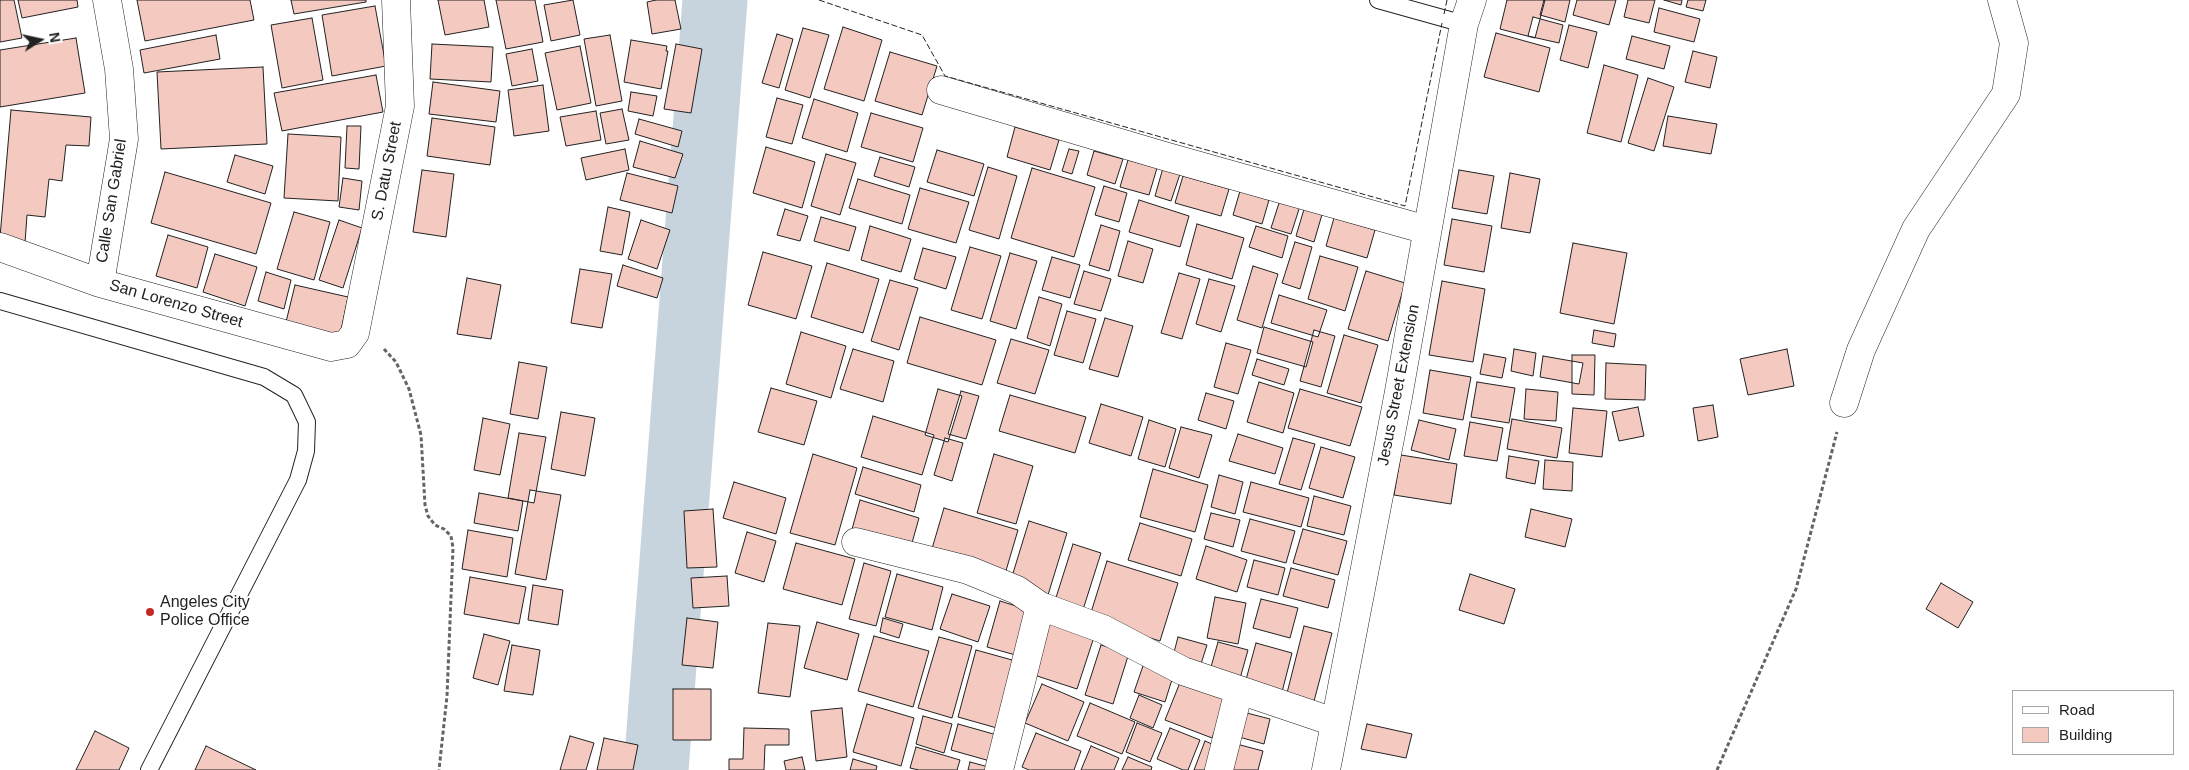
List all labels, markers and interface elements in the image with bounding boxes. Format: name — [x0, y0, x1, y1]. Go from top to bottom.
north arrow — [15, 15, 65, 65]
text: N — [46, 31, 64, 44]
street label: S. Datu Street — [368, 120, 406, 222]
street label: Calle San Gabriel — [93, 138, 131, 264]
street label: San Lorenzo Street — [107, 276, 245, 332]
street label: Jesus Street Extension — [1374, 303, 1424, 467]
place label: Angeles City Police Office — [160, 593, 250, 631]
marker: Angeles City Police Office — [144, 606, 156, 618]
legend — [2012, 690, 2174, 755]
text: Road — [2059, 701, 2095, 718]
text: Building — [2059, 726, 2112, 743]

